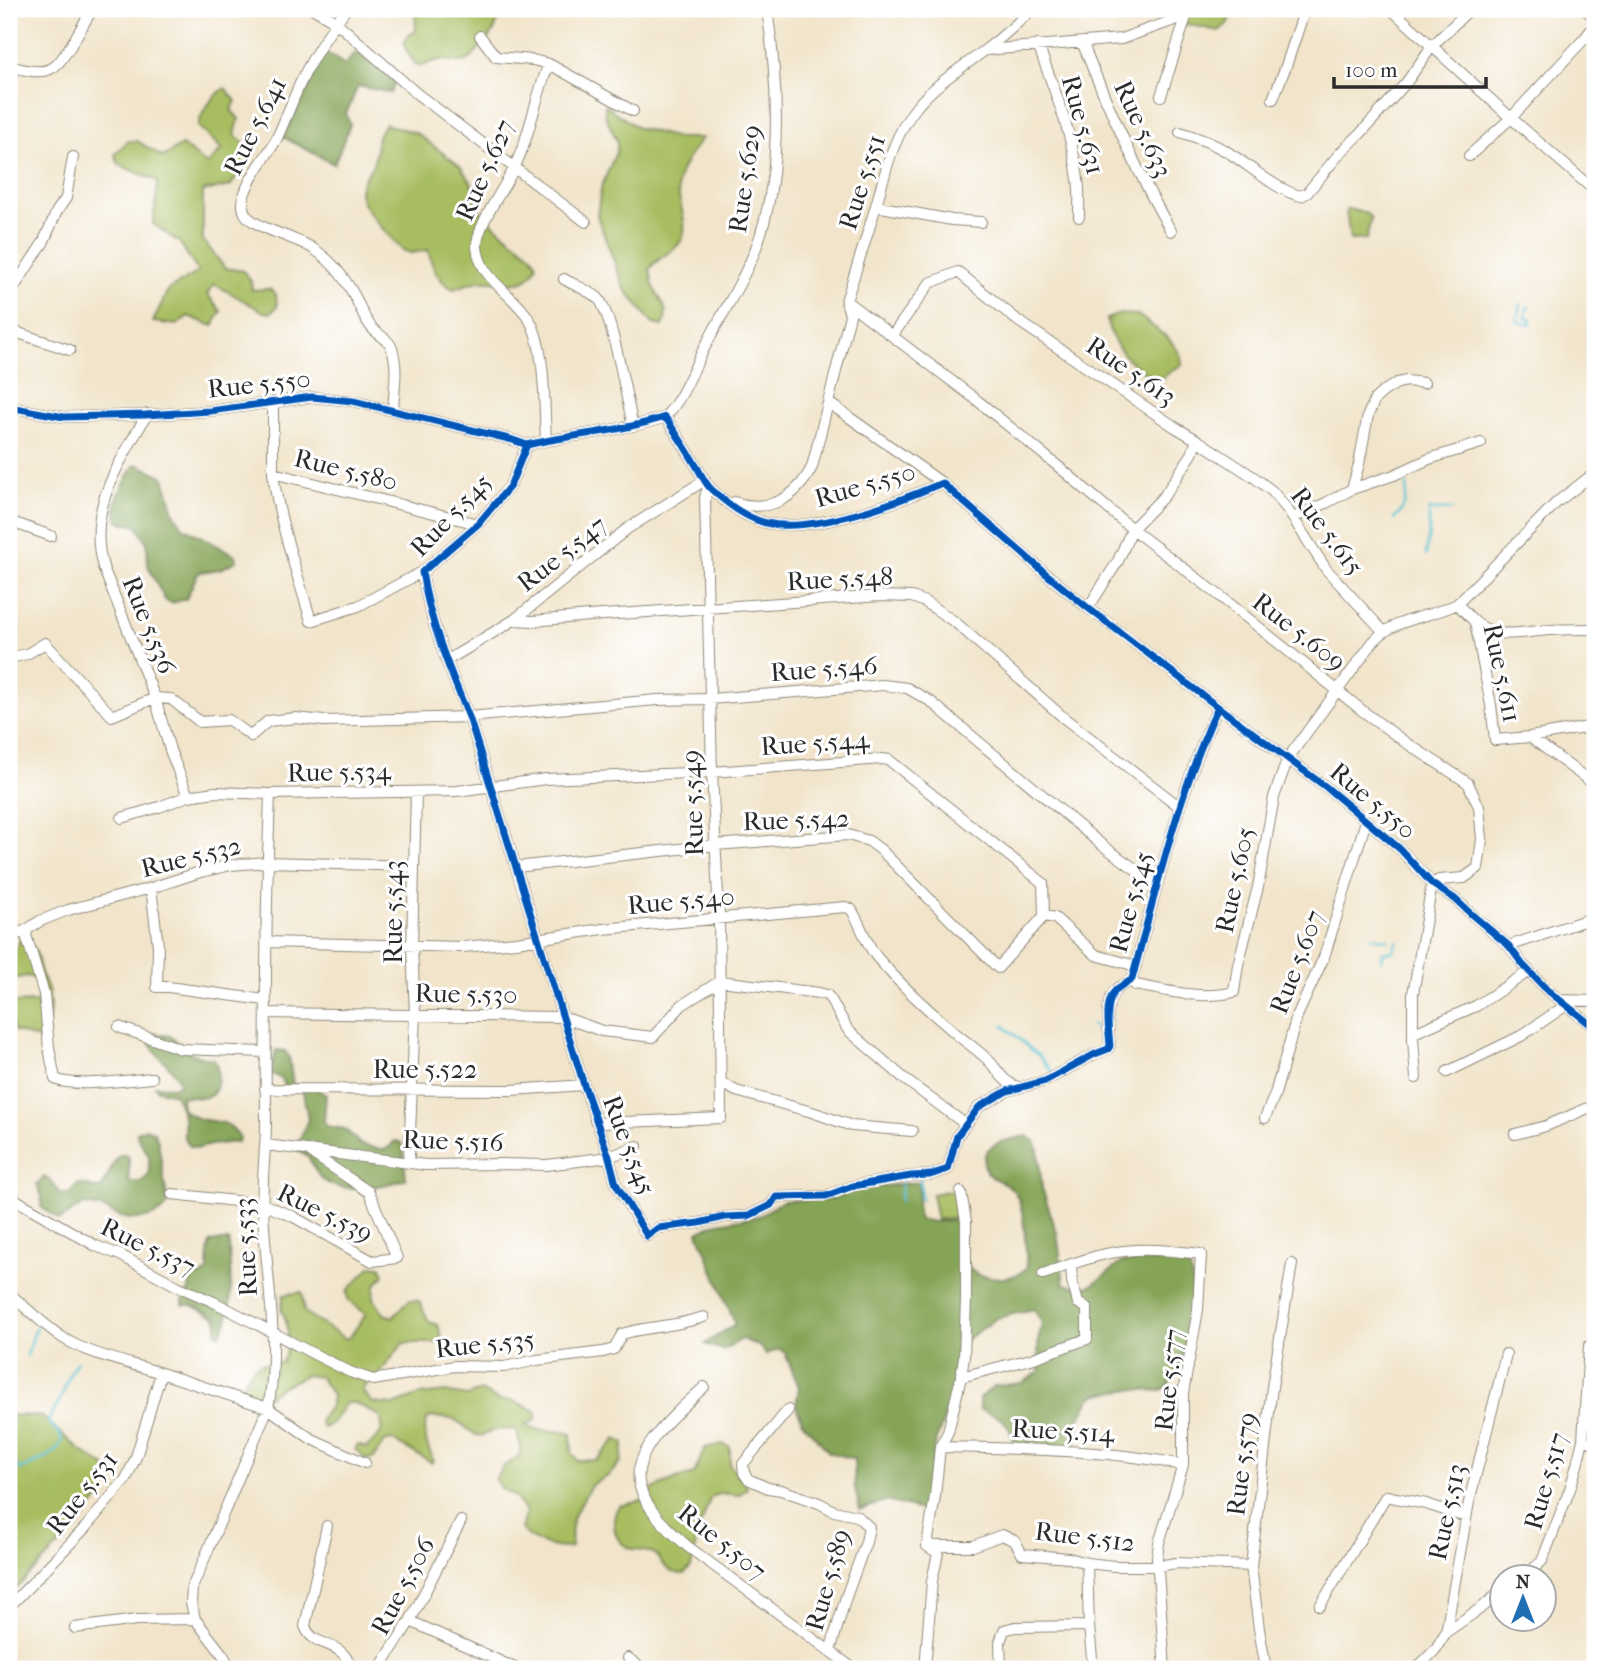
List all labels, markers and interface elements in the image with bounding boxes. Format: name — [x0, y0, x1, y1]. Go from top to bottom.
scale bar — [1334, 46, 1487, 90]
text: 100 m — [1345, 58, 1398, 82]
street label: Rue 5.641 — [217, 72, 293, 180]
street label: Rue 5.631 — [1055, 72, 1111, 178]
street label: Rue 5.633 — [1107, 76, 1179, 182]
street label: Rue 5.627 — [449, 114, 521, 226]
street label: Rue 5.629 — [722, 123, 768, 235]
street label: Rue 5.551 — [832, 130, 892, 234]
street label: Rue 5.613 — [1080, 330, 1182, 412]
street label: Rue 5.550 — [206, 363, 312, 405]
street label: Rue 5.580 — [291, 442, 401, 498]
street label: Rue 5.550 — [811, 456, 919, 514]
street label: Rue 5.545 — [404, 467, 498, 563]
street label: Rue 5.615 — [1284, 481, 1370, 581]
street label: Rue 5.547 — [511, 509, 613, 599]
street label: Rue 5.548 — [786, 561, 894, 597]
street label: Rue 5.536 — [115, 572, 183, 679]
street label: Rue 5.609 — [1246, 586, 1352, 678]
street label: Rue 5.611 — [1476, 621, 1528, 725]
street label: Rue 5.546 — [769, 650, 880, 688]
street label: Rue 5.544 — [760, 724, 871, 762]
street label: Rue 5.549 — [676, 749, 710, 857]
street label: Rue 5.534 — [287, 756, 392, 788]
street label: Rue 5.550 — [1323, 756, 1423, 846]
street label: Rue 5.542 — [742, 803, 850, 837]
street label: Rue 5.605 — [1209, 824, 1261, 936]
street label: Rue 5.532 — [138, 830, 244, 884]
street label: Rue 5.545 — [1103, 848, 1159, 956]
street label: Rue 5.543 — [378, 860, 409, 964]
street label: Rue 5.540 — [626, 881, 736, 921]
street label: Rue 5.607 — [1263, 906, 1331, 1018]
street label: Rue 5.530 — [414, 978, 518, 1010]
street label: Rue 5.522 — [373, 1054, 477, 1085]
street label: Rue 5.545 — [596, 1091, 662, 1199]
street label: Rue 5.516 — [402, 1124, 505, 1158]
street label: Rue 5.539 — [272, 1177, 378, 1249]
street label: Rue 5.533 — [228, 1197, 264, 1297]
street label: Rue 5.537 — [96, 1211, 200, 1283]
street label: Rue 5.535 — [434, 1323, 536, 1365]
street label: Rue 5.577 — [1148, 1327, 1190, 1433]
street label: Rue 5.579 — [1220, 1410, 1264, 1518]
street label: Rue 5.514 — [1011, 1413, 1116, 1449]
street label: Rue 5.517 — [1517, 1429, 1575, 1533]
street label: Rue 5.531 — [40, 1445, 124, 1541]
street label: Rue 5.513 — [1422, 1461, 1472, 1563]
street label: Rue 5.507 — [672, 1497, 772, 1587]
street label: Rue 5.512 — [1033, 1515, 1137, 1559]
street label: Rue 5.589 — [799, 1525, 857, 1635]
street label: Rue 5.506 — [364, 1531, 442, 1640]
north arrow — [1488, 1562, 1558, 1632]
text: N — [1516, 1571, 1531, 1593]

